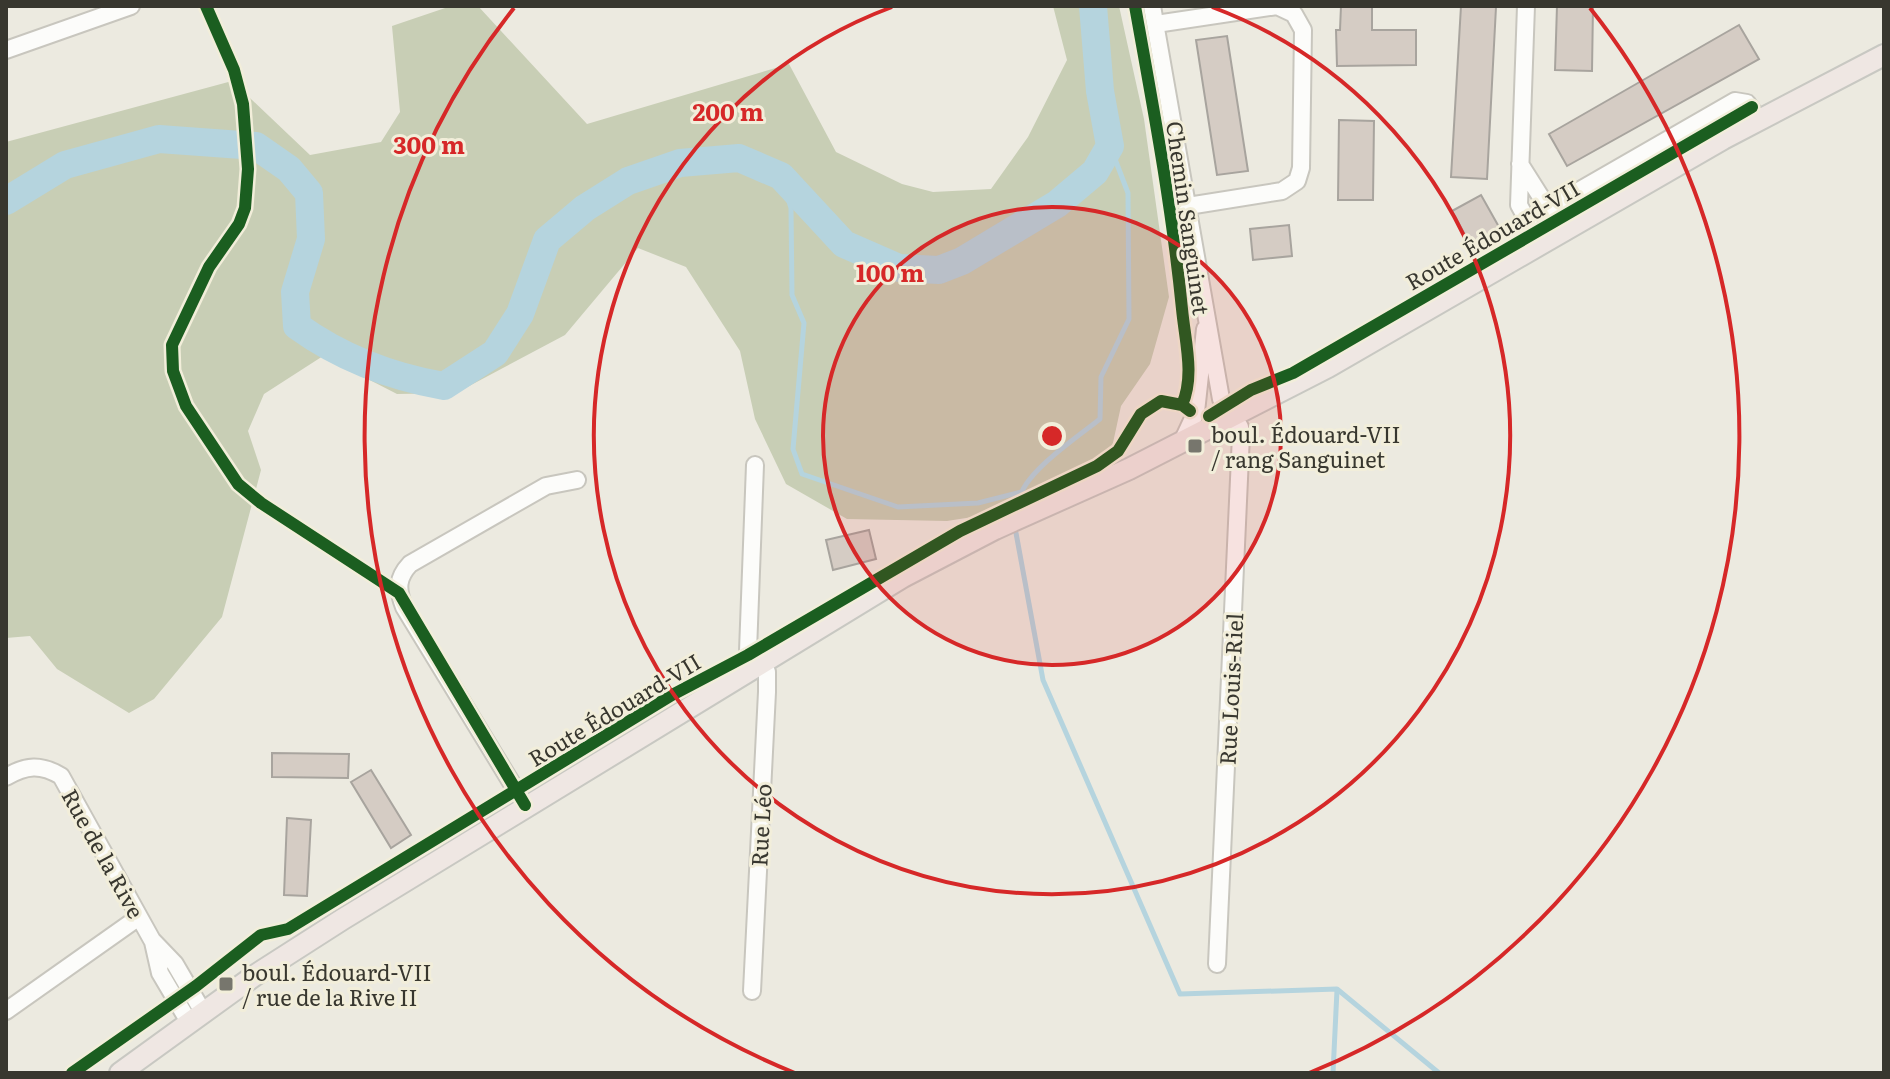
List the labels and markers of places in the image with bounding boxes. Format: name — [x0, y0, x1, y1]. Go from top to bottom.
place label: boul. Édouard-VII / rang Sanguinet — [1211, 417, 1400, 475]
centre of rings — [1038, 422, 1066, 450]
marker: boul. Édouard-VII / rang Sanguinet — [1186, 437, 1204, 455]
place label: boul. Édouard-VII / rue de la Rive II — [242, 955, 431, 1013]
marker: boul. Édouard-VII / rue de la Rive II — [217, 975, 235, 993]

